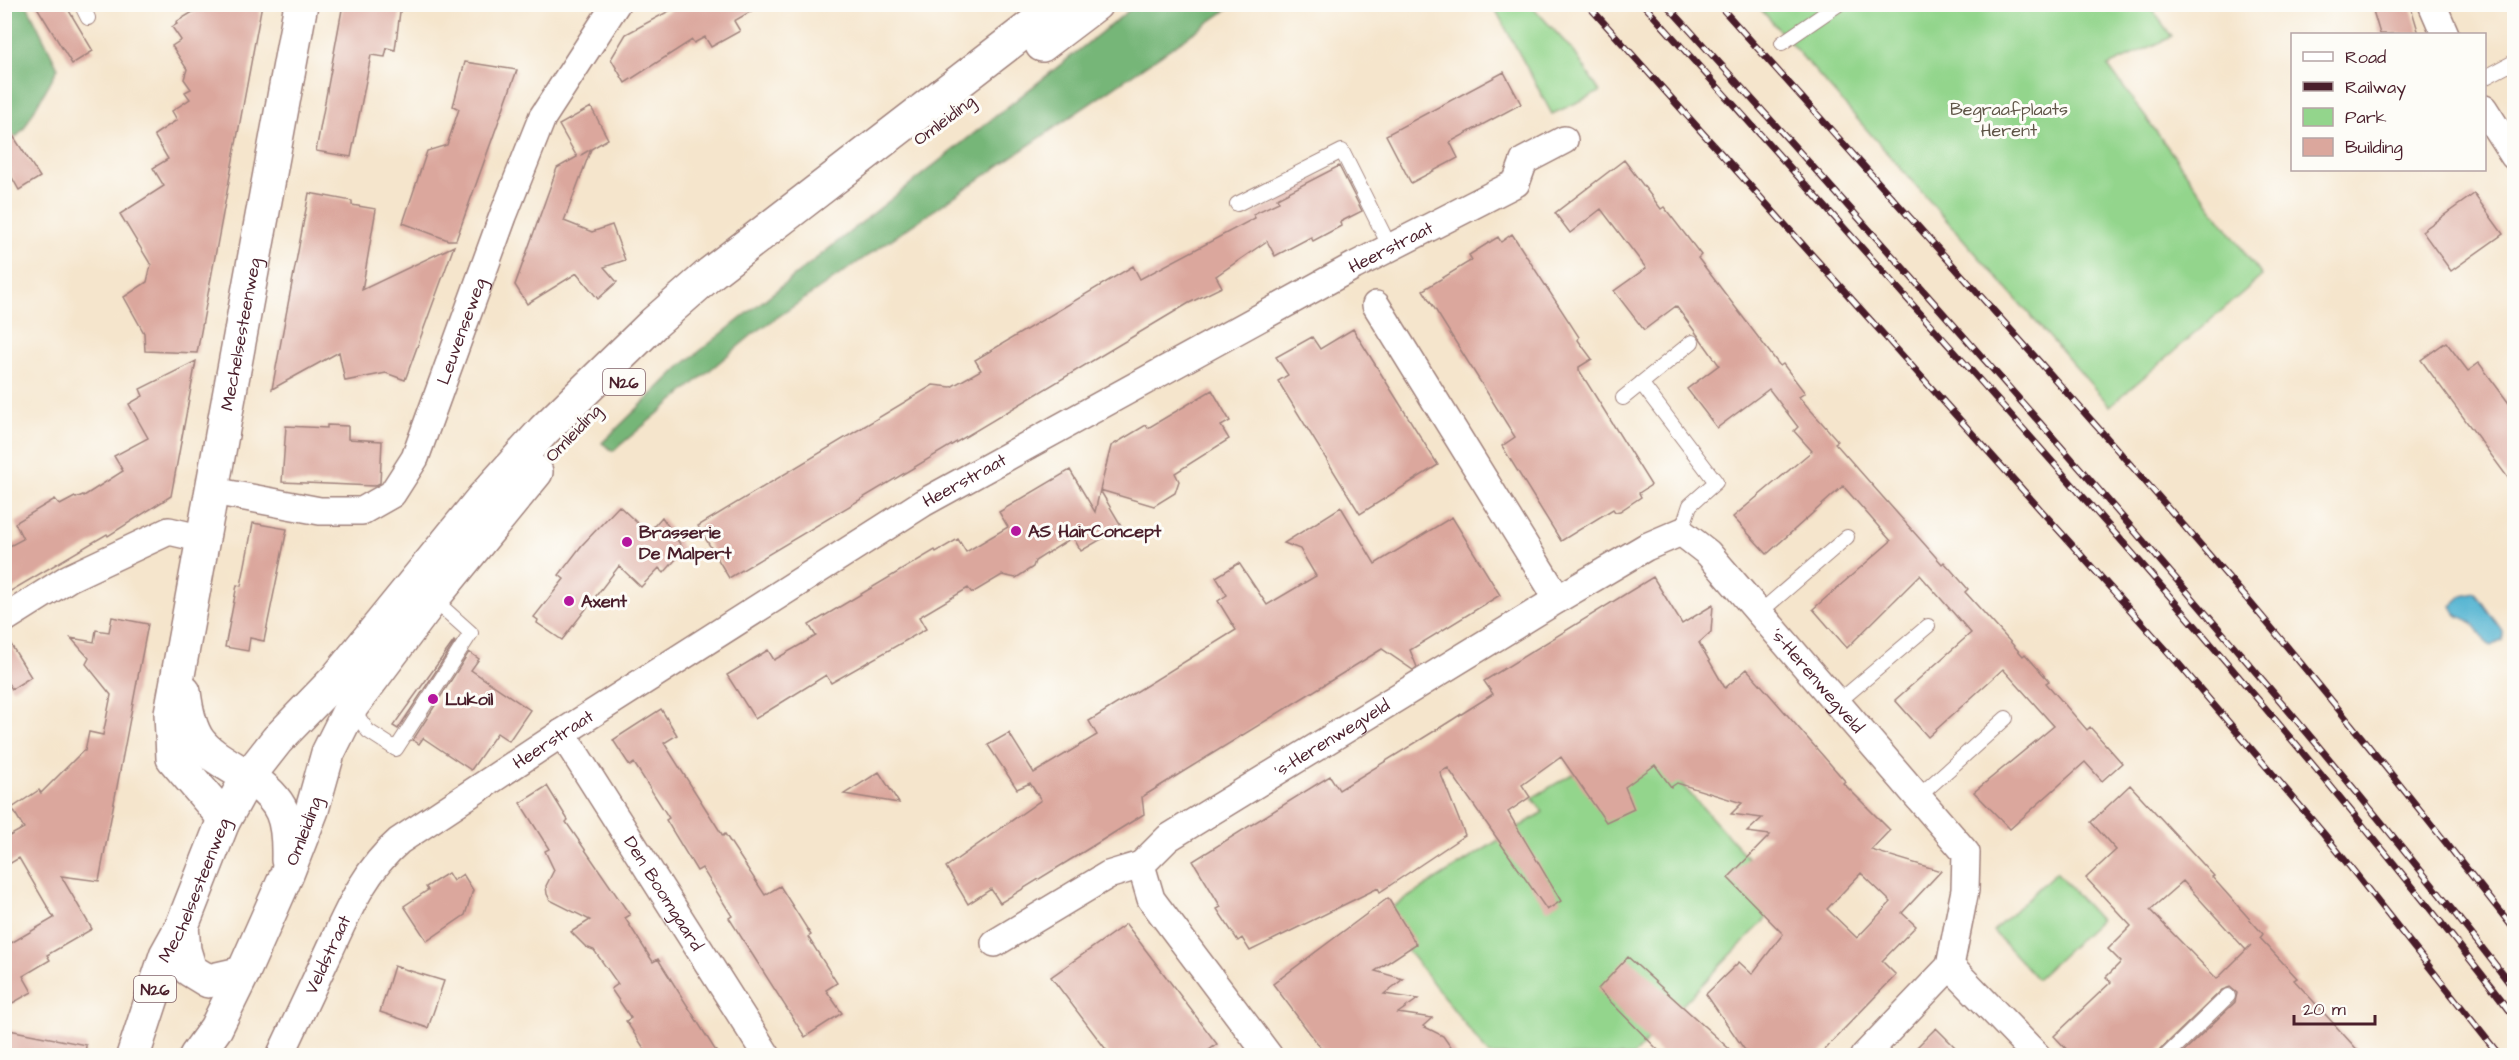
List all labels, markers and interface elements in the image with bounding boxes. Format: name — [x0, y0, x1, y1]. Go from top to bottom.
legend — [2291, 33, 2486, 171]
text: Road — [2345, 45, 2386, 70]
text: Railway — [2345, 75, 2406, 101]
street label: Omleiding — [908, 89, 981, 153]
park label: Begraafplaats Herent — [1950, 97, 2068, 143]
text: Park — [2345, 105, 2387, 130]
text: Building — [2345, 135, 2403, 161]
street label: Heerstraat — [1344, 215, 1438, 280]
street label: Mechelsesteenweg — [215, 256, 268, 413]
street label: Leuvenseweg — [431, 275, 493, 388]
road number: N26 — [603, 369, 645, 395]
street label: Omleiding — [539, 399, 608, 468]
street label: Heerstraat — [918, 447, 1012, 514]
place label: AS HairConcept — [1028, 519, 1162, 544]
place label: Brasserie De Malpert — [639, 520, 732, 566]
marker: AS HairConcept — [1009, 524, 1023, 538]
marker: Brasserie De Malpert — [620, 535, 634, 549]
place label: Axent — [581, 589, 628, 614]
marker: Axent — [562, 594, 576, 608]
street label: 's-Herenwegveld — [1765, 623, 1870, 739]
place label: Lukoil — [445, 687, 494, 712]
marker: Lukoil — [426, 692, 440, 706]
street label: 's-Herenwegveld — [1269, 693, 1395, 783]
street label: Heerstraat — [508, 704, 599, 775]
street label: Omleiding — [280, 794, 329, 869]
street label: Mechelsesteenweg — [152, 815, 237, 967]
street label: Den Boomgaard — [618, 831, 709, 956]
street label: Veldstraat — [299, 910, 358, 999]
road number: N26 — [134, 976, 176, 1002]
scale bar — [2294, 988, 2375, 1026]
text: 20 m — [2303, 997, 2346, 1022]

